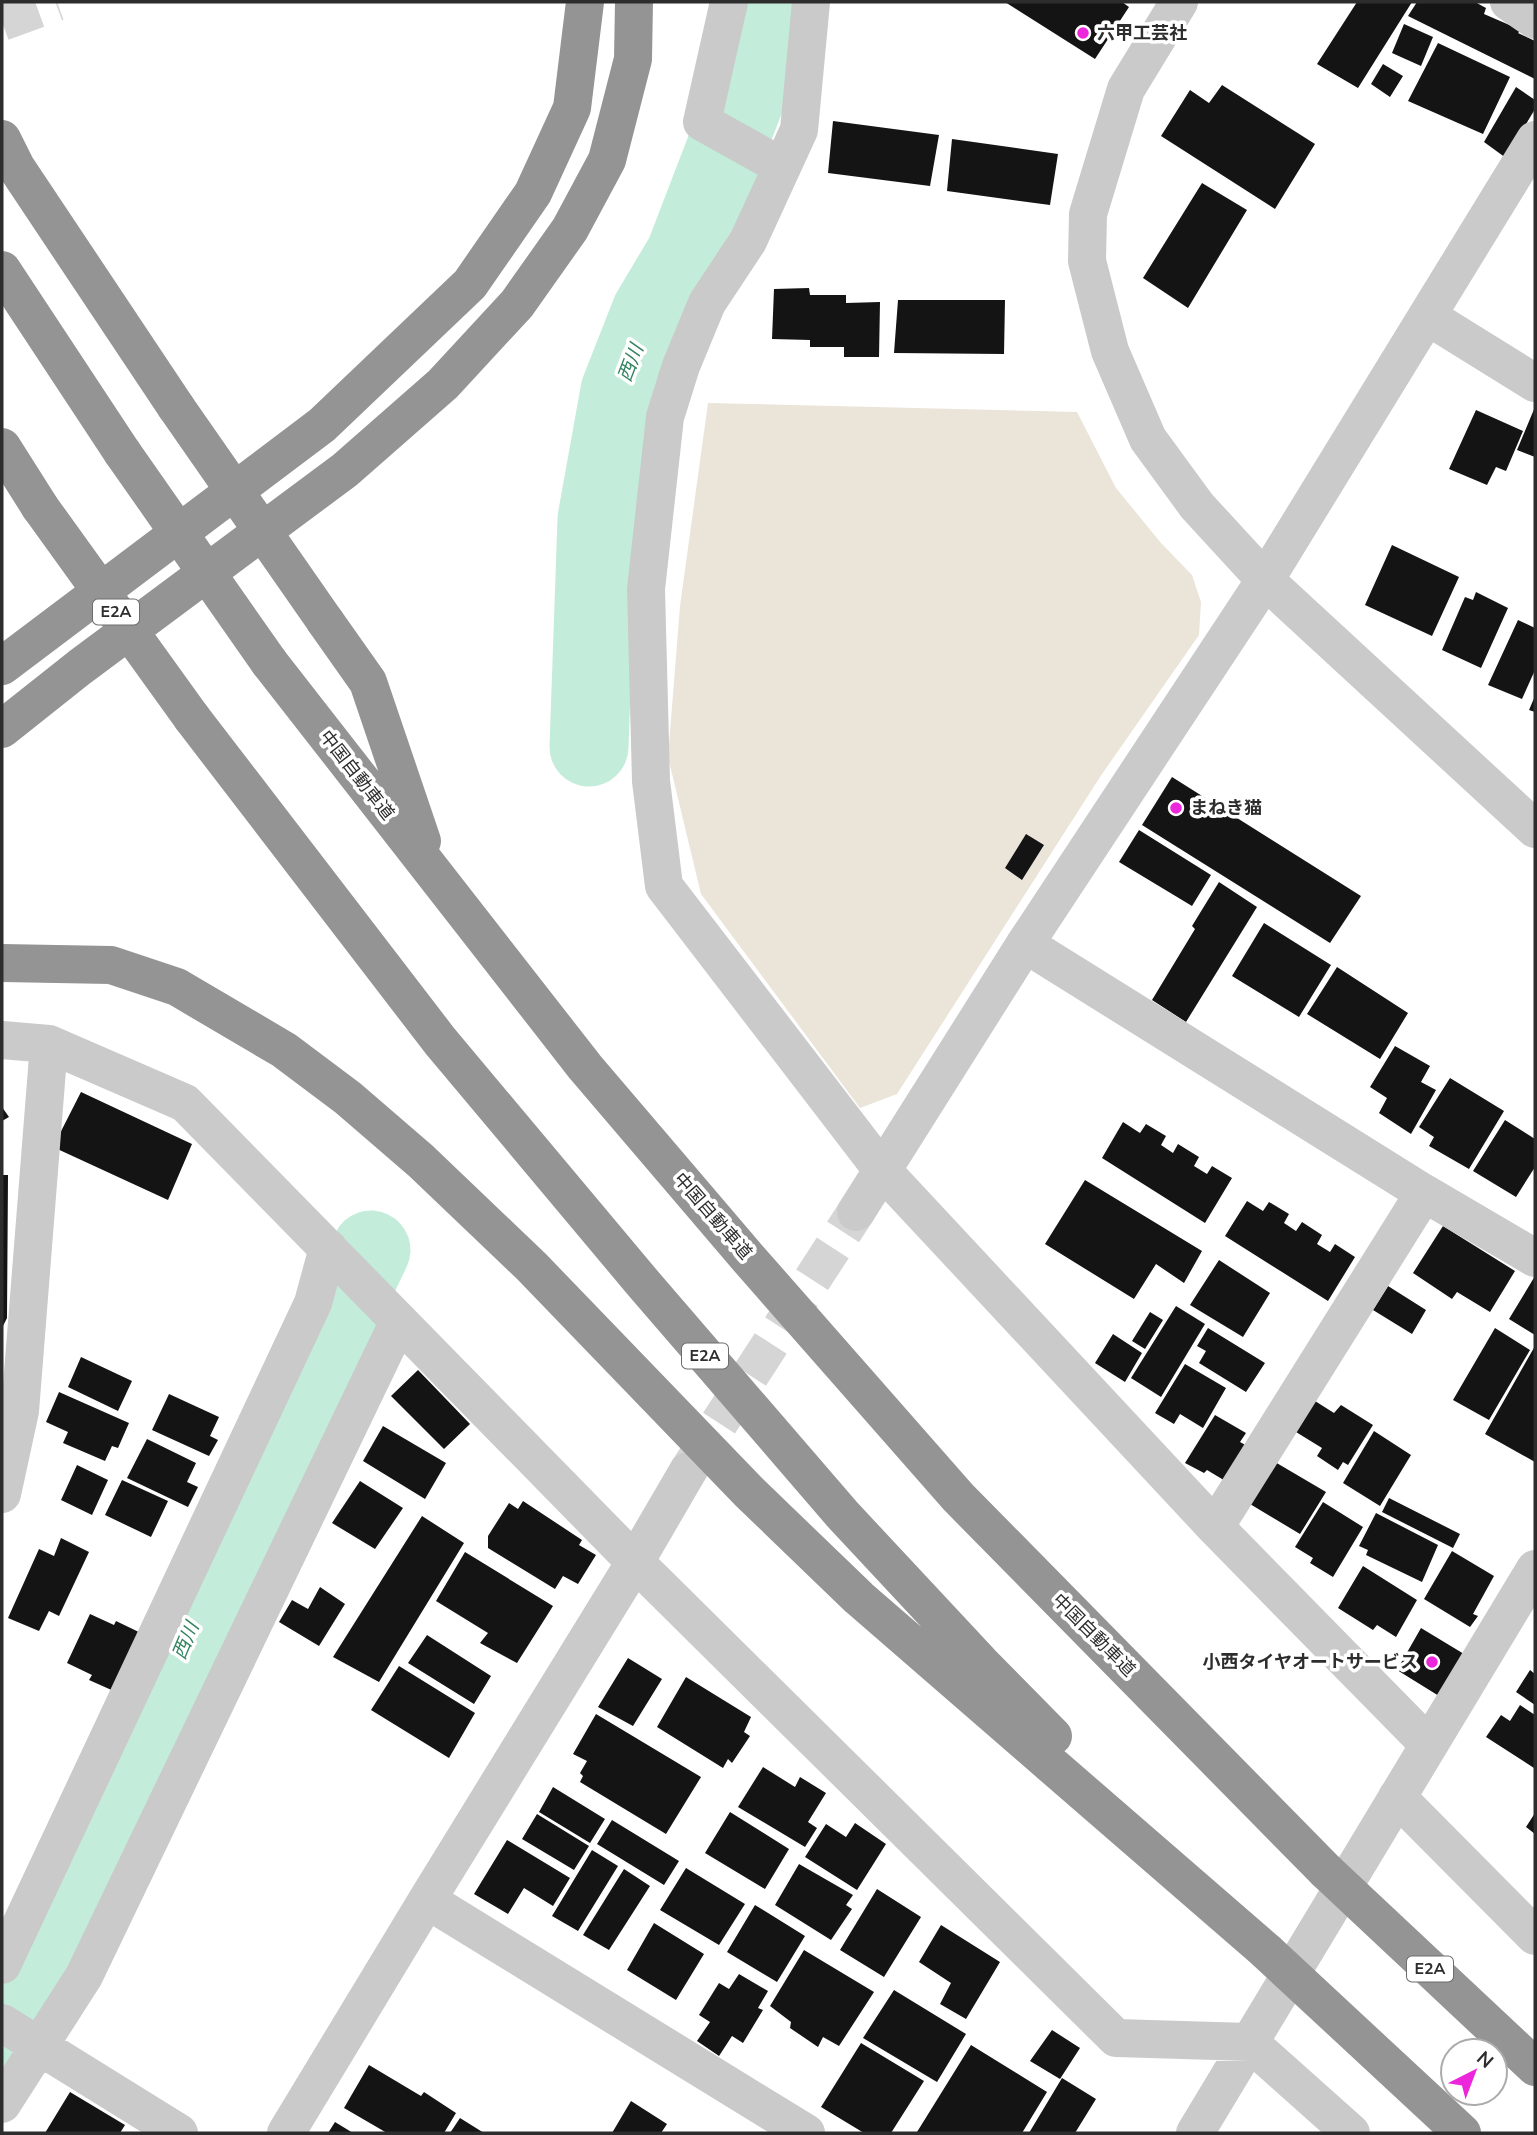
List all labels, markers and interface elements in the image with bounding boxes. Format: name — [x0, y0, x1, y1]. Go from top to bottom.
place label: 六甲工芸社 — [1097, 21, 1187, 45]
marker: 六甲工芸社 — [1075, 25, 1091, 41]
water label: 西川 — [612, 339, 651, 385]
road number: E2A — [93, 600, 139, 624]
street label: 中国自動車道 — [314, 725, 400, 825]
place label: まねき猫 — [1190, 796, 1262, 820]
marker: まねき猫 — [1168, 800, 1184, 816]
street label: 中国自動車道 — [669, 1167, 757, 1265]
road number: E2A — [682, 1344, 728, 1368]
street label: 中国自動車道 — [1047, 1588, 1141, 1682]
water label: 西川 — [167, 1617, 206, 1664]
place label: 小西タイヤオートサービス — [1203, 1650, 1418, 1674]
marker: 小西タイヤオートサービス — [1424, 1654, 1440, 1670]
road number: E2A — [1407, 1956, 1453, 1982]
north arrow — [1439, 2037, 1509, 2107]
text: N — [1471, 2046, 1499, 2075]

